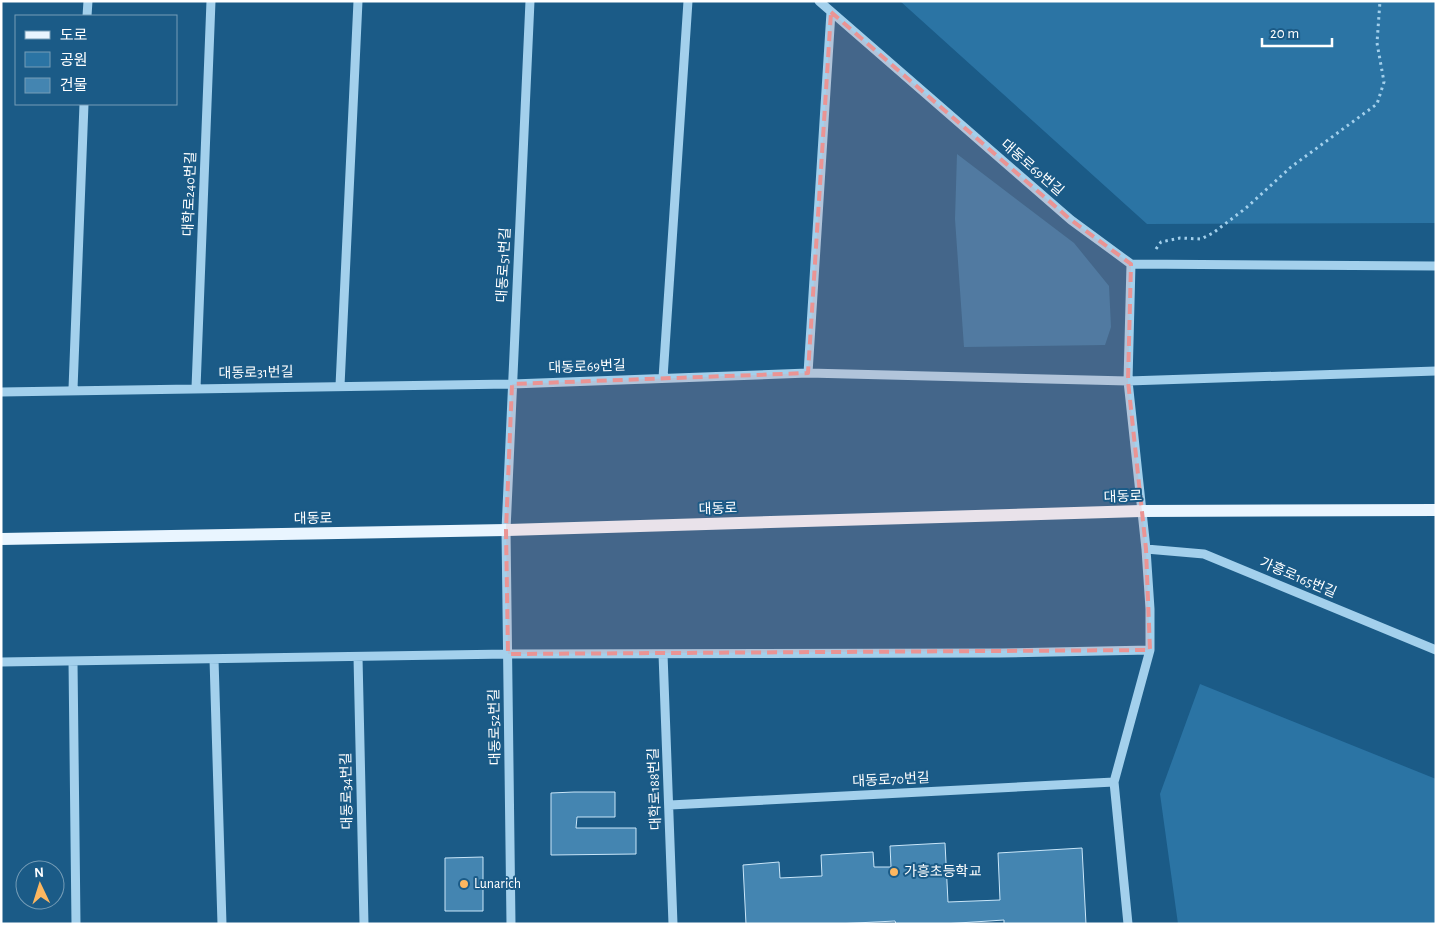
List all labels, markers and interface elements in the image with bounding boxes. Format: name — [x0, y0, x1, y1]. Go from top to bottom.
legend — [15, 15, 178, 105]
scale bar — [1262, 15, 1332, 47]
text: 20 m — [1270, 26, 1299, 41]
text: 도로 — [60, 28, 88, 43]
text: 공원 — [60, 52, 88, 68]
text: 건물 — [60, 77, 88, 93]
street label: 대동로69번길 — [998, 137, 1067, 199]
street label: 대학로240번길 — [180, 151, 198, 237]
street label: 대동로51번길 — [494, 227, 513, 303]
street label: 대동로69번길 — [548, 358, 626, 375]
street label: 대동로31번길 — [218, 364, 294, 381]
street label: 대동로 — [1103, 488, 1143, 505]
street label: 대동로 — [698, 500, 738, 517]
street label: 대동로 — [294, 511, 333, 526]
street label: 가흥로165번길 — [1258, 555, 1339, 600]
street label: 대동로52번길 — [486, 689, 503, 765]
street label: 대학로188번길 — [645, 748, 663, 831]
street label: 대동로34번길 — [338, 752, 355, 830]
street label: 대동로70번길 — [852, 770, 930, 789]
north arrow — [15, 860, 65, 910]
place label: 가흥초등학교 — [904, 863, 981, 879]
text: N — [34, 866, 45, 880]
marker: 가흥초등학교 — [888, 866, 900, 878]
place label: Lunarich — [474, 877, 521, 891]
marker: Lunarich — [458, 878, 470, 890]

